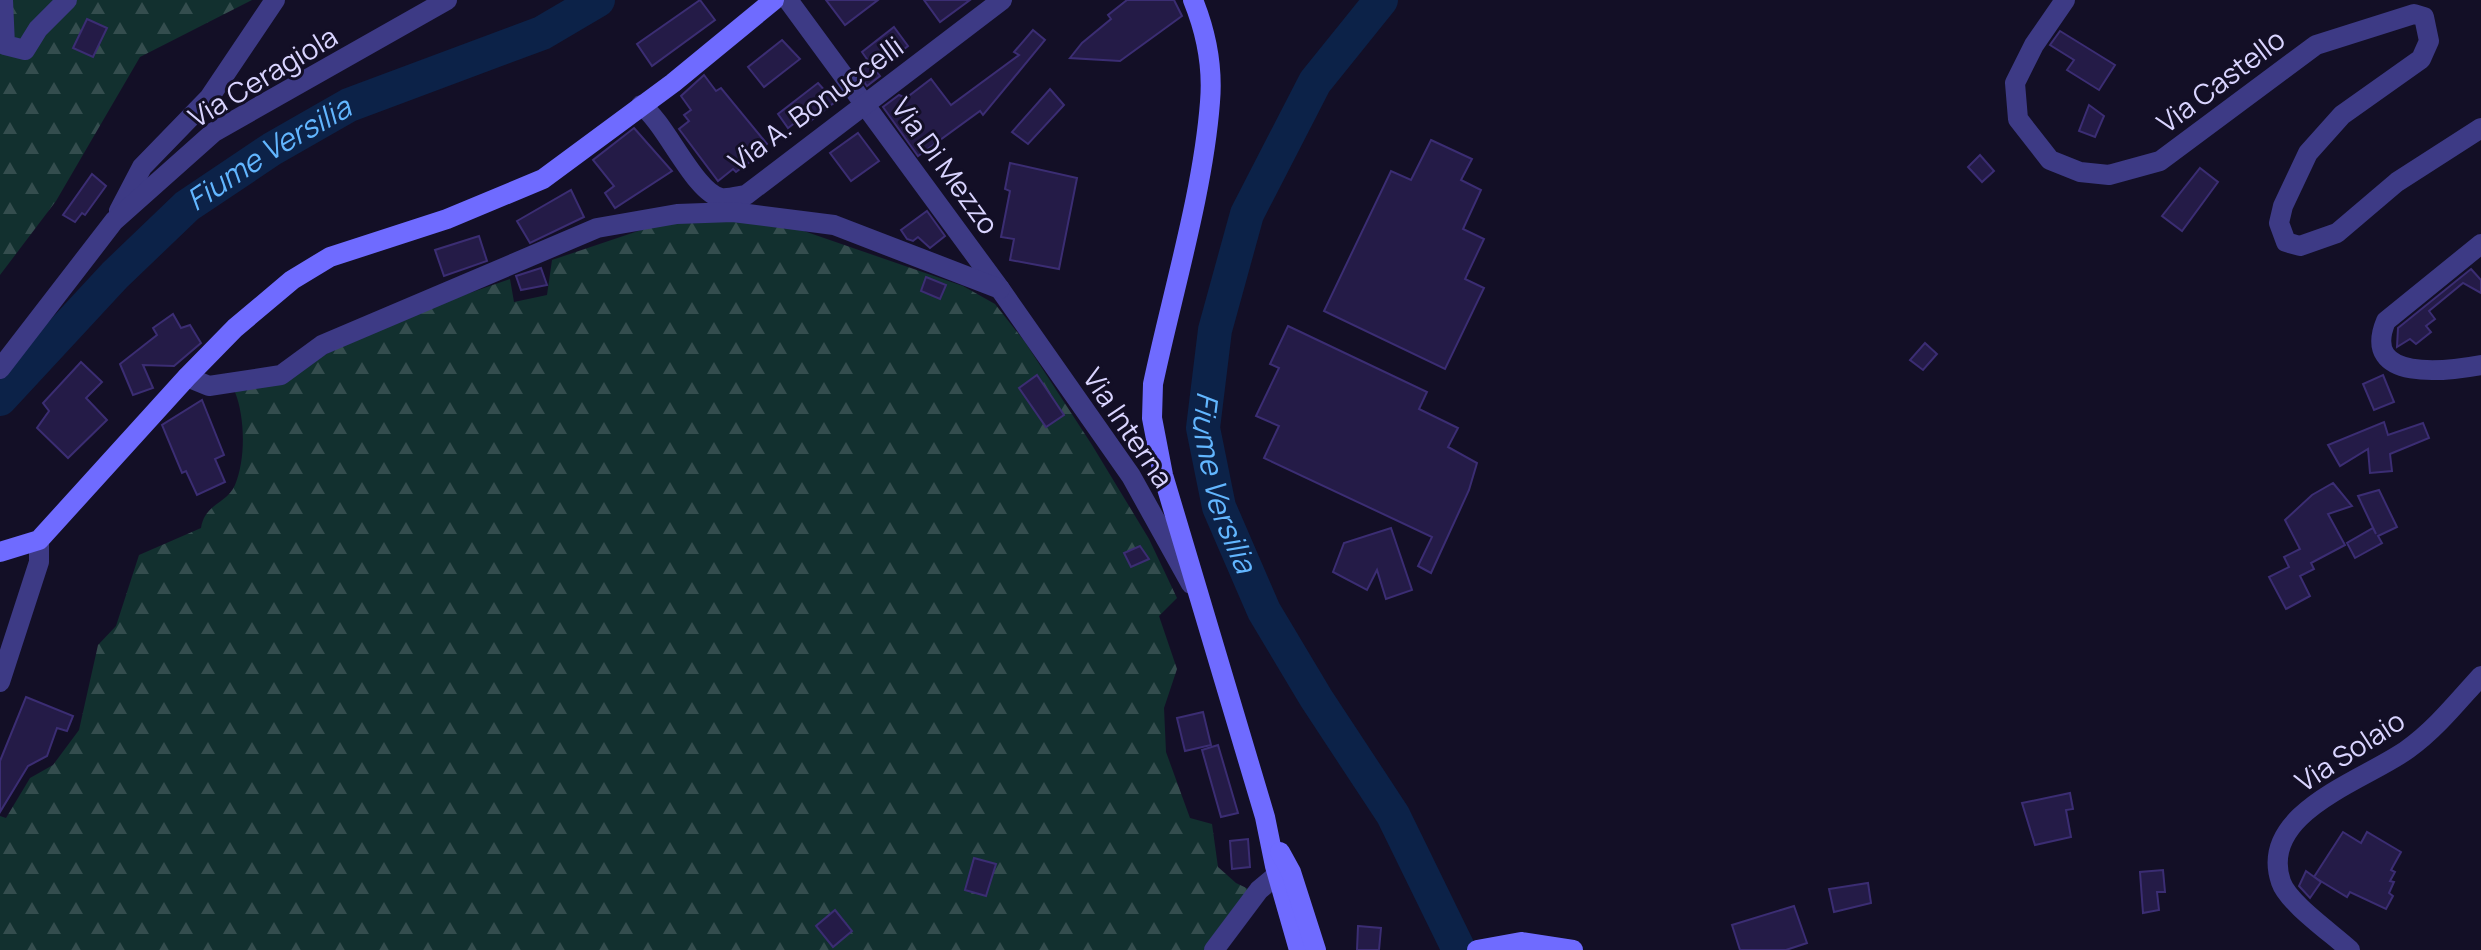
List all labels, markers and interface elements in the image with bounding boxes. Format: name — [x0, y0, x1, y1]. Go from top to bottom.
street label: Via Ceragiola — [181, 17, 344, 136]
street label: Via Castello — [2149, 20, 2292, 141]
street label: Via A. Bonuccelli — [720, 27, 911, 180]
water label: Fiume Versilia — [178, 86, 359, 220]
street label: Via Di Mezzo — [883, 90, 1008, 241]
street label: Via Interna — [1075, 360, 1183, 495]
water label: Fiume Versilia — [1183, 390, 1267, 580]
street label: Via Solaio — [2288, 701, 2411, 800]

